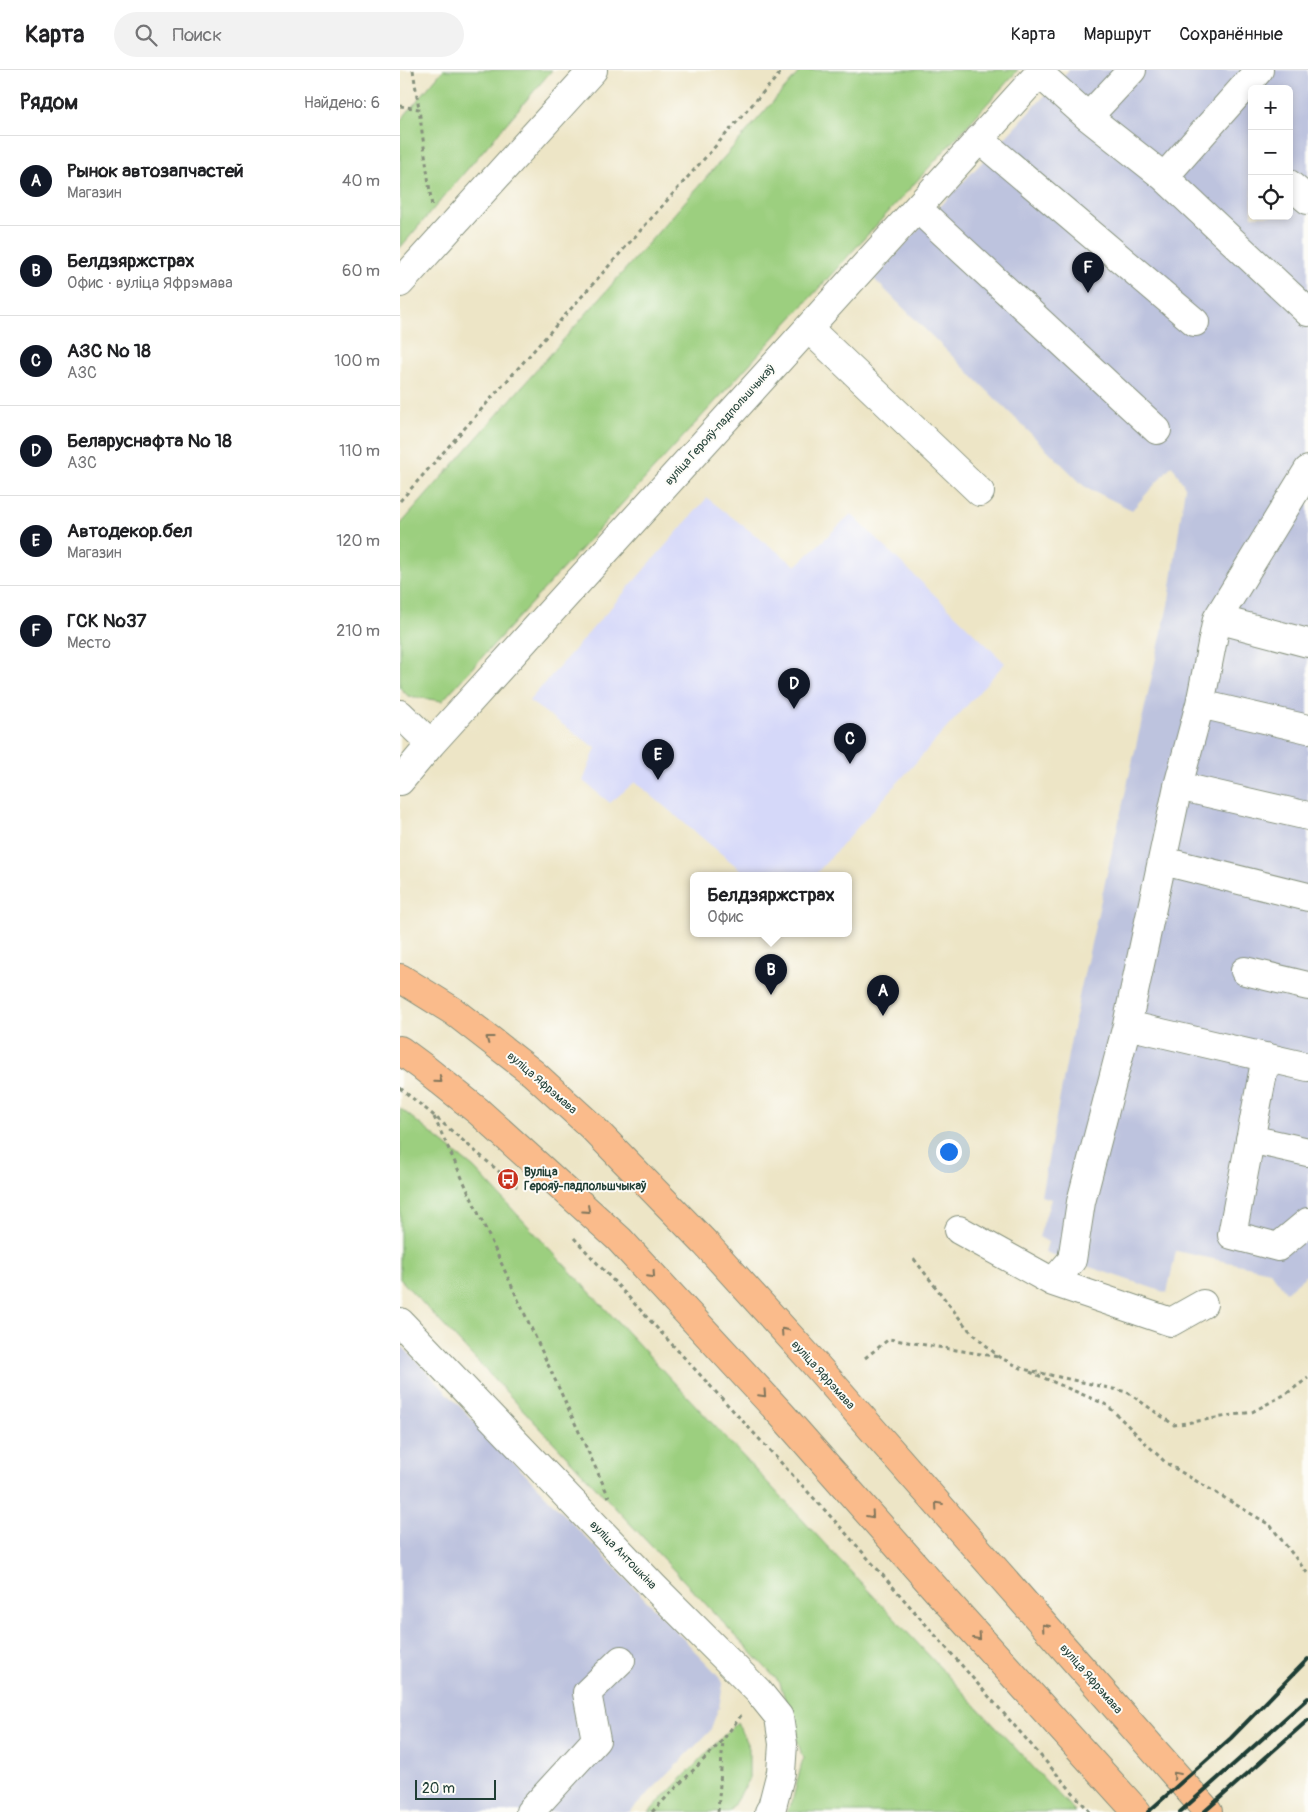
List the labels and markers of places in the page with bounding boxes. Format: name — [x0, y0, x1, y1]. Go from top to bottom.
pin: F — [1072, 252, 1104, 293]
pin: D — [778, 668, 810, 709]
pin: C — [834, 723, 866, 764]
pin: E — [642, 739, 674, 780]
pin: B — [755, 954, 787, 995]
pin: A — [867, 975, 899, 1016]
place label: Вуліца Герояў-падпольшчыкаў — [524, 1165, 647, 1194]
bus stop icon: Вуліца Герояў-падпольшчыкаў — [496, 1167, 520, 1191]

